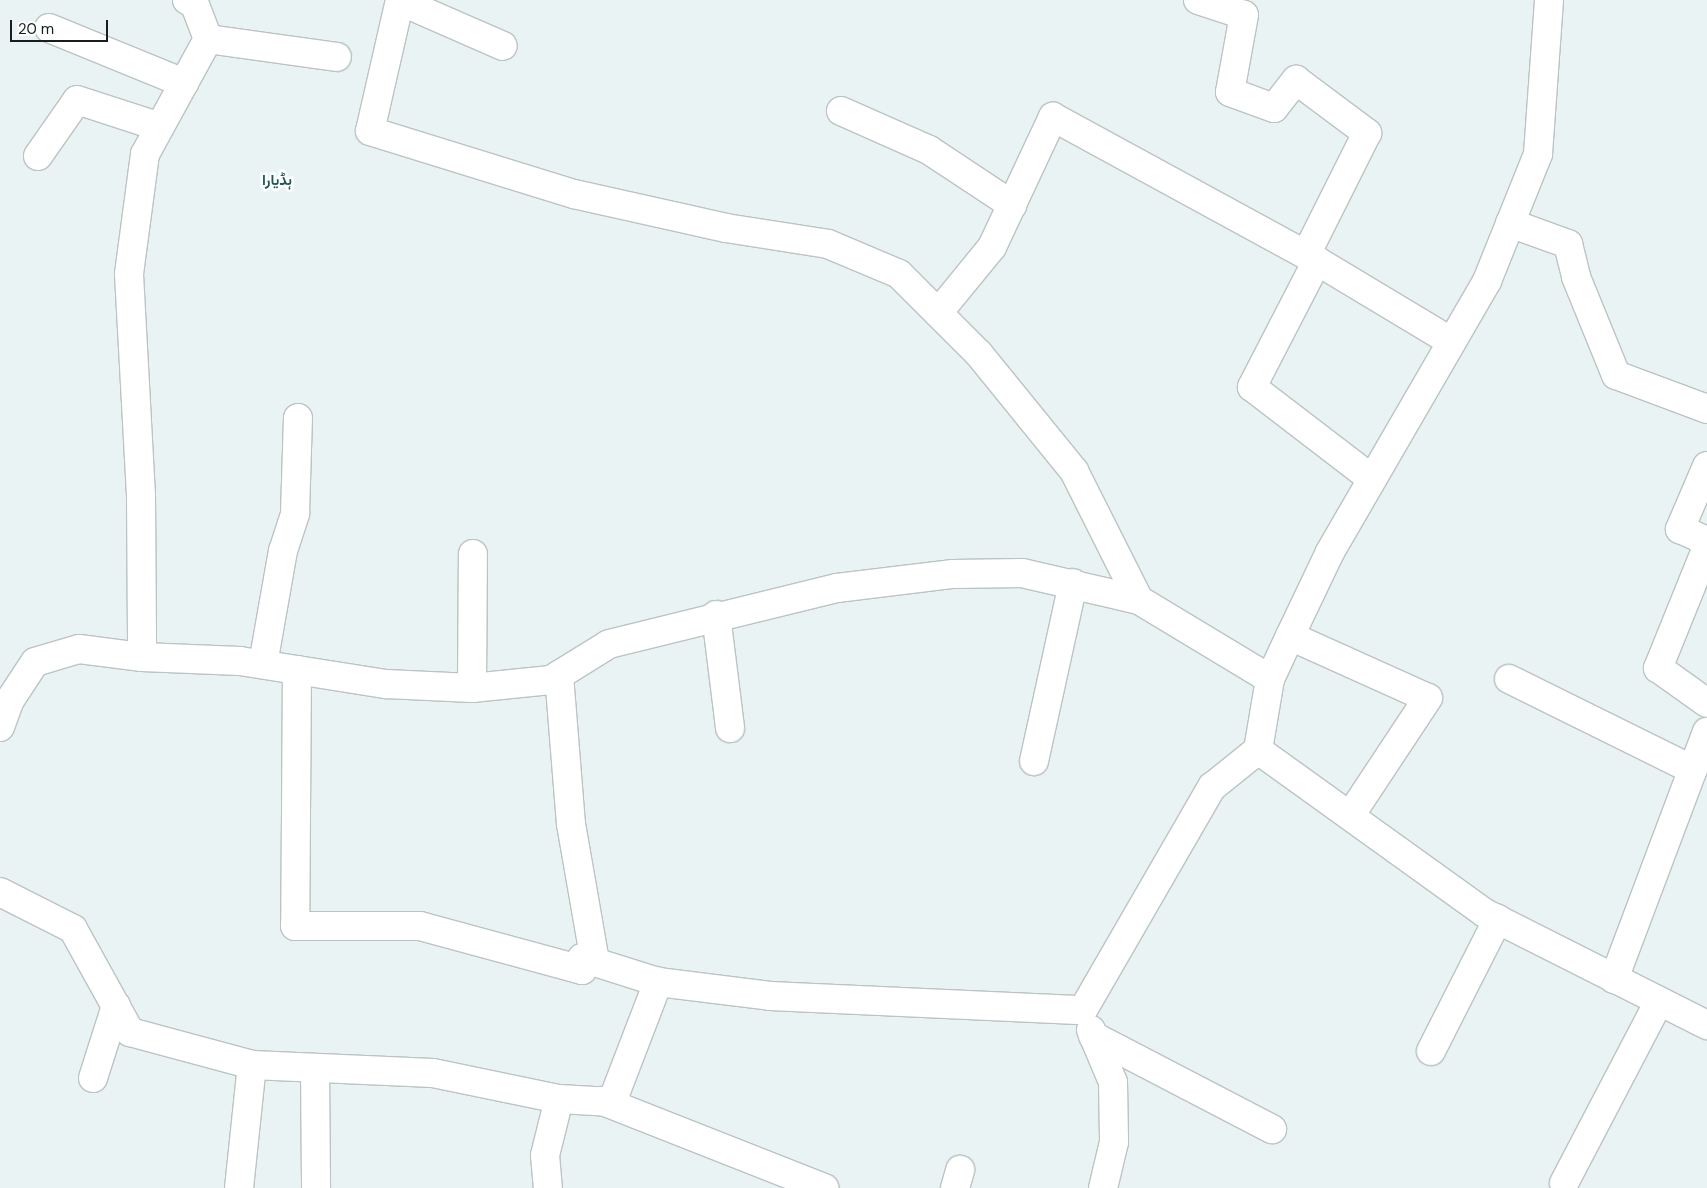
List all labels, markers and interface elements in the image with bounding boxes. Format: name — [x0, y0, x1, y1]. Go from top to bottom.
scale bar — [12, 10, 110, 42]
text: 20 m — [18, 19, 54, 39]
district label: ہڈیارا — [262, 172, 292, 190]

